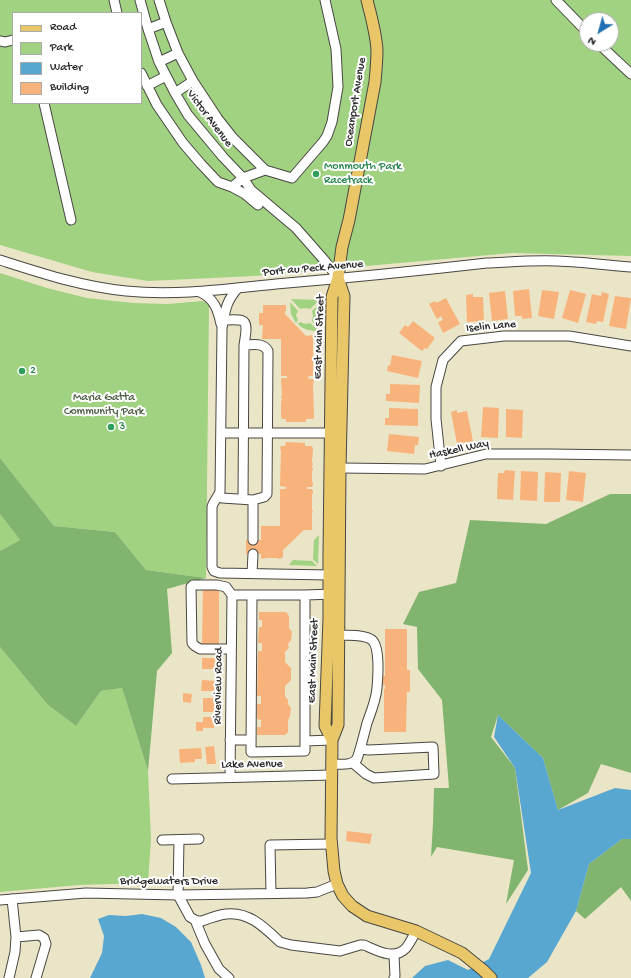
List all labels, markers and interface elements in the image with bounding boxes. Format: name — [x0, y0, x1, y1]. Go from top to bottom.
legend — [12, 12, 142, 104]
north arrow — [579, 12, 619, 52]
text: Road — [50, 21, 76, 35]
text: N — [586, 34, 599, 48]
text: Park — [50, 41, 73, 55]
street label: Oceanport Avenue — [342, 56, 370, 148]
text: Water — [50, 61, 82, 75]
text: Building — [50, 81, 89, 95]
street label: Victor Avenue — [183, 88, 235, 150]
place label: Monmouth Park Racetrack — [324, 160, 402, 188]
marker: Monmouth Park Racetrack — [311, 169, 321, 179]
street label: Port au Peck Avenue — [262, 257, 364, 281]
street label: East Main Street — [311, 295, 329, 379]
street label: Iselin Lane — [465, 318, 517, 336]
place label: 2 — [30, 364, 36, 378]
marker: 2 — [17, 366, 27, 376]
park label: Maria Gatta Community Park — [64, 391, 144, 419]
place label: 3 — [119, 420, 125, 434]
marker: 3 — [106, 422, 116, 432]
street label: Haskell Way — [428, 437, 490, 463]
street label: East Main Street — [305, 619, 323, 703]
street label: Riverview Road — [211, 647, 227, 725]
street label: Lake Avenue — [221, 757, 283, 773]
street label: Bridgewaters Drive — [120, 875, 218, 889]

